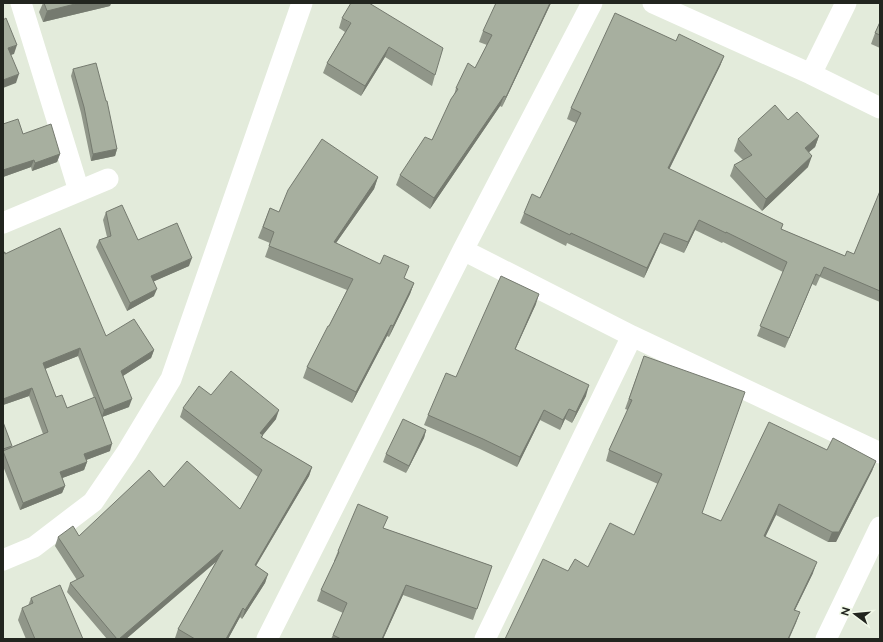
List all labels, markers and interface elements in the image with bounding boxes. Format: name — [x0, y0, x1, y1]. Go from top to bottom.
north arrow — [835, 594, 875, 634]
text: N — [838, 606, 853, 617]

